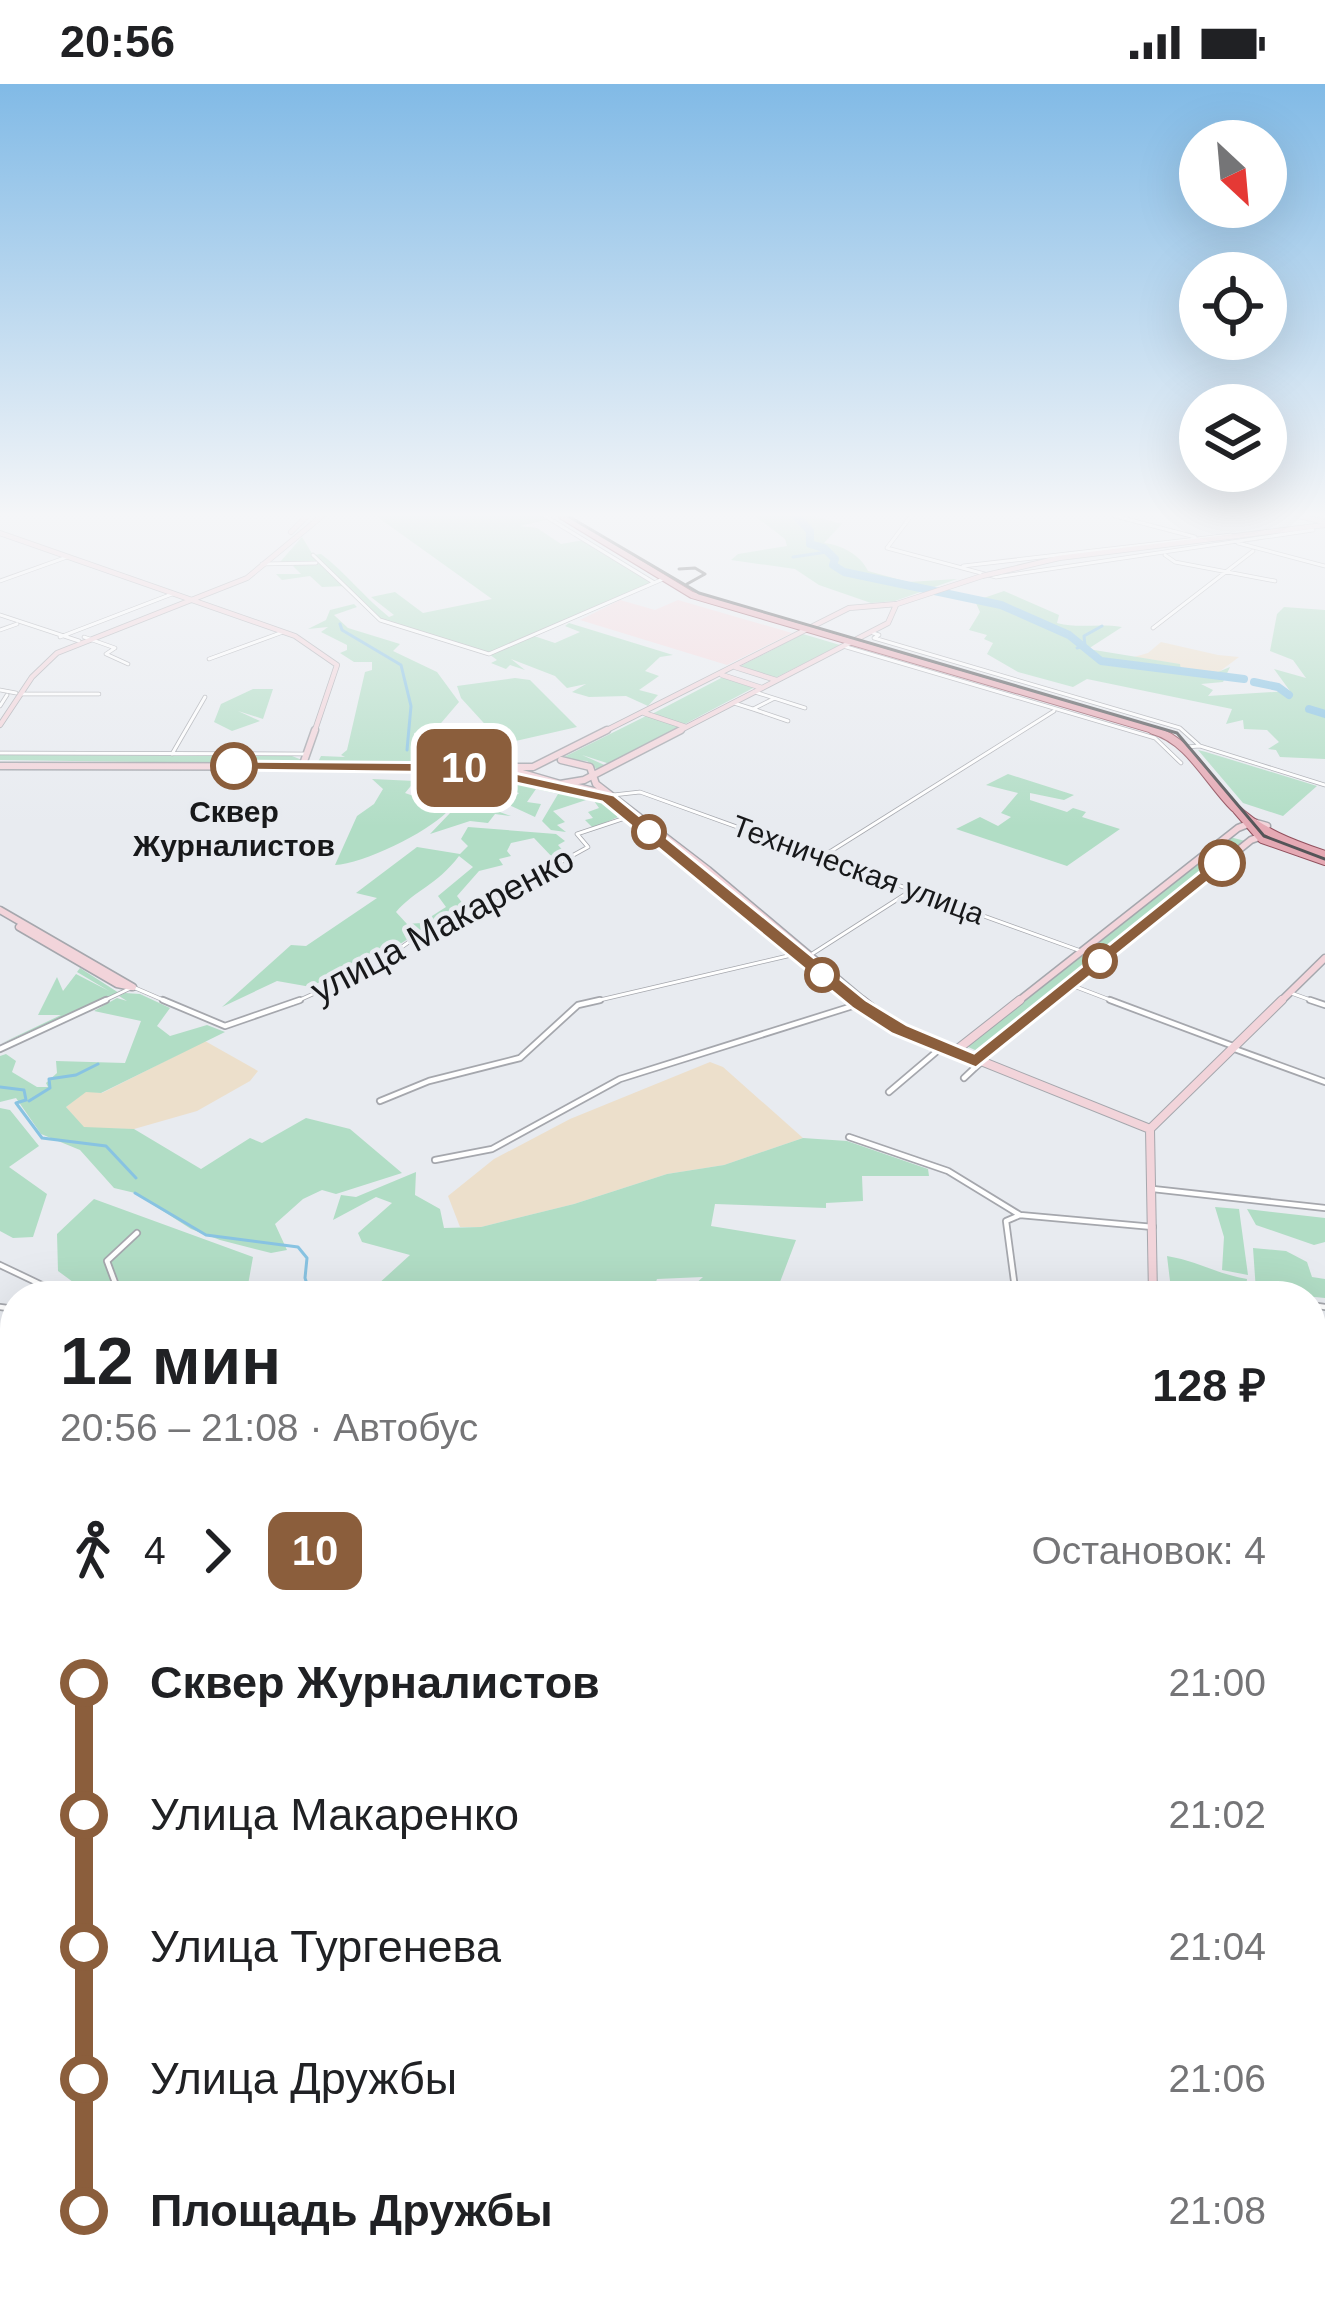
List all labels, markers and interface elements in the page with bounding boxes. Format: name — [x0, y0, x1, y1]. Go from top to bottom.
text: 20:56 — [60, 16, 175, 67]
north arrow — [1179, 120, 1287, 228]
map controls — [1179, 120, 1287, 492]
button: locate — [1179, 252, 1287, 360]
button: layers — [1179, 384, 1287, 492]
line badge: 10 — [410, 729, 518, 807]
marker: Сквер Журналистов — [212, 744, 256, 788]
text: 10 — [441, 744, 487, 791]
place label: Сквер Журналистов — [132, 795, 335, 862]
street label: Техническая улица — [728, 809, 989, 931]
unlabelled marker — [633, 816, 665, 848]
street label: улица Макаренко — [304, 838, 581, 1011]
unlabelled marker — [1200, 841, 1244, 885]
unlabelled marker — [1084, 945, 1116, 977]
unlabelled marker — [806, 959, 838, 991]
text: 12 мин — [60, 1324, 281, 1398]
text: 128 ₽ — [1152, 1360, 1266, 1411]
text: 20:56 – 21:08 · Автобус — [60, 1406, 478, 1449]
icon: walk — [60, 1518, 126, 1584]
icon: forward — [184, 1518, 250, 1584]
text: 10 — [292, 1527, 338, 1574]
text: 4 — [144, 1529, 166, 1572]
text: Остановок: 4 — [1031, 1529, 1266, 1572]
text: Сквер Журналистов — [150, 1657, 600, 1708]
text: 21:00 — [1168, 1661, 1266, 1704]
text: Улица Макаренко — [150, 1789, 519, 1840]
text: 21:02 — [1168, 1793, 1266, 1836]
text: Улица Тургенева — [150, 1921, 501, 1972]
text: 21:04 — [1168, 1925, 1266, 1968]
text: Улица Дружбы — [150, 2053, 457, 2104]
text: 21:06 — [1168, 2057, 1266, 2100]
text: Площадь Дружбы — [150, 2185, 553, 2236]
text: 21:08 — [1168, 2189, 1266, 2232]

